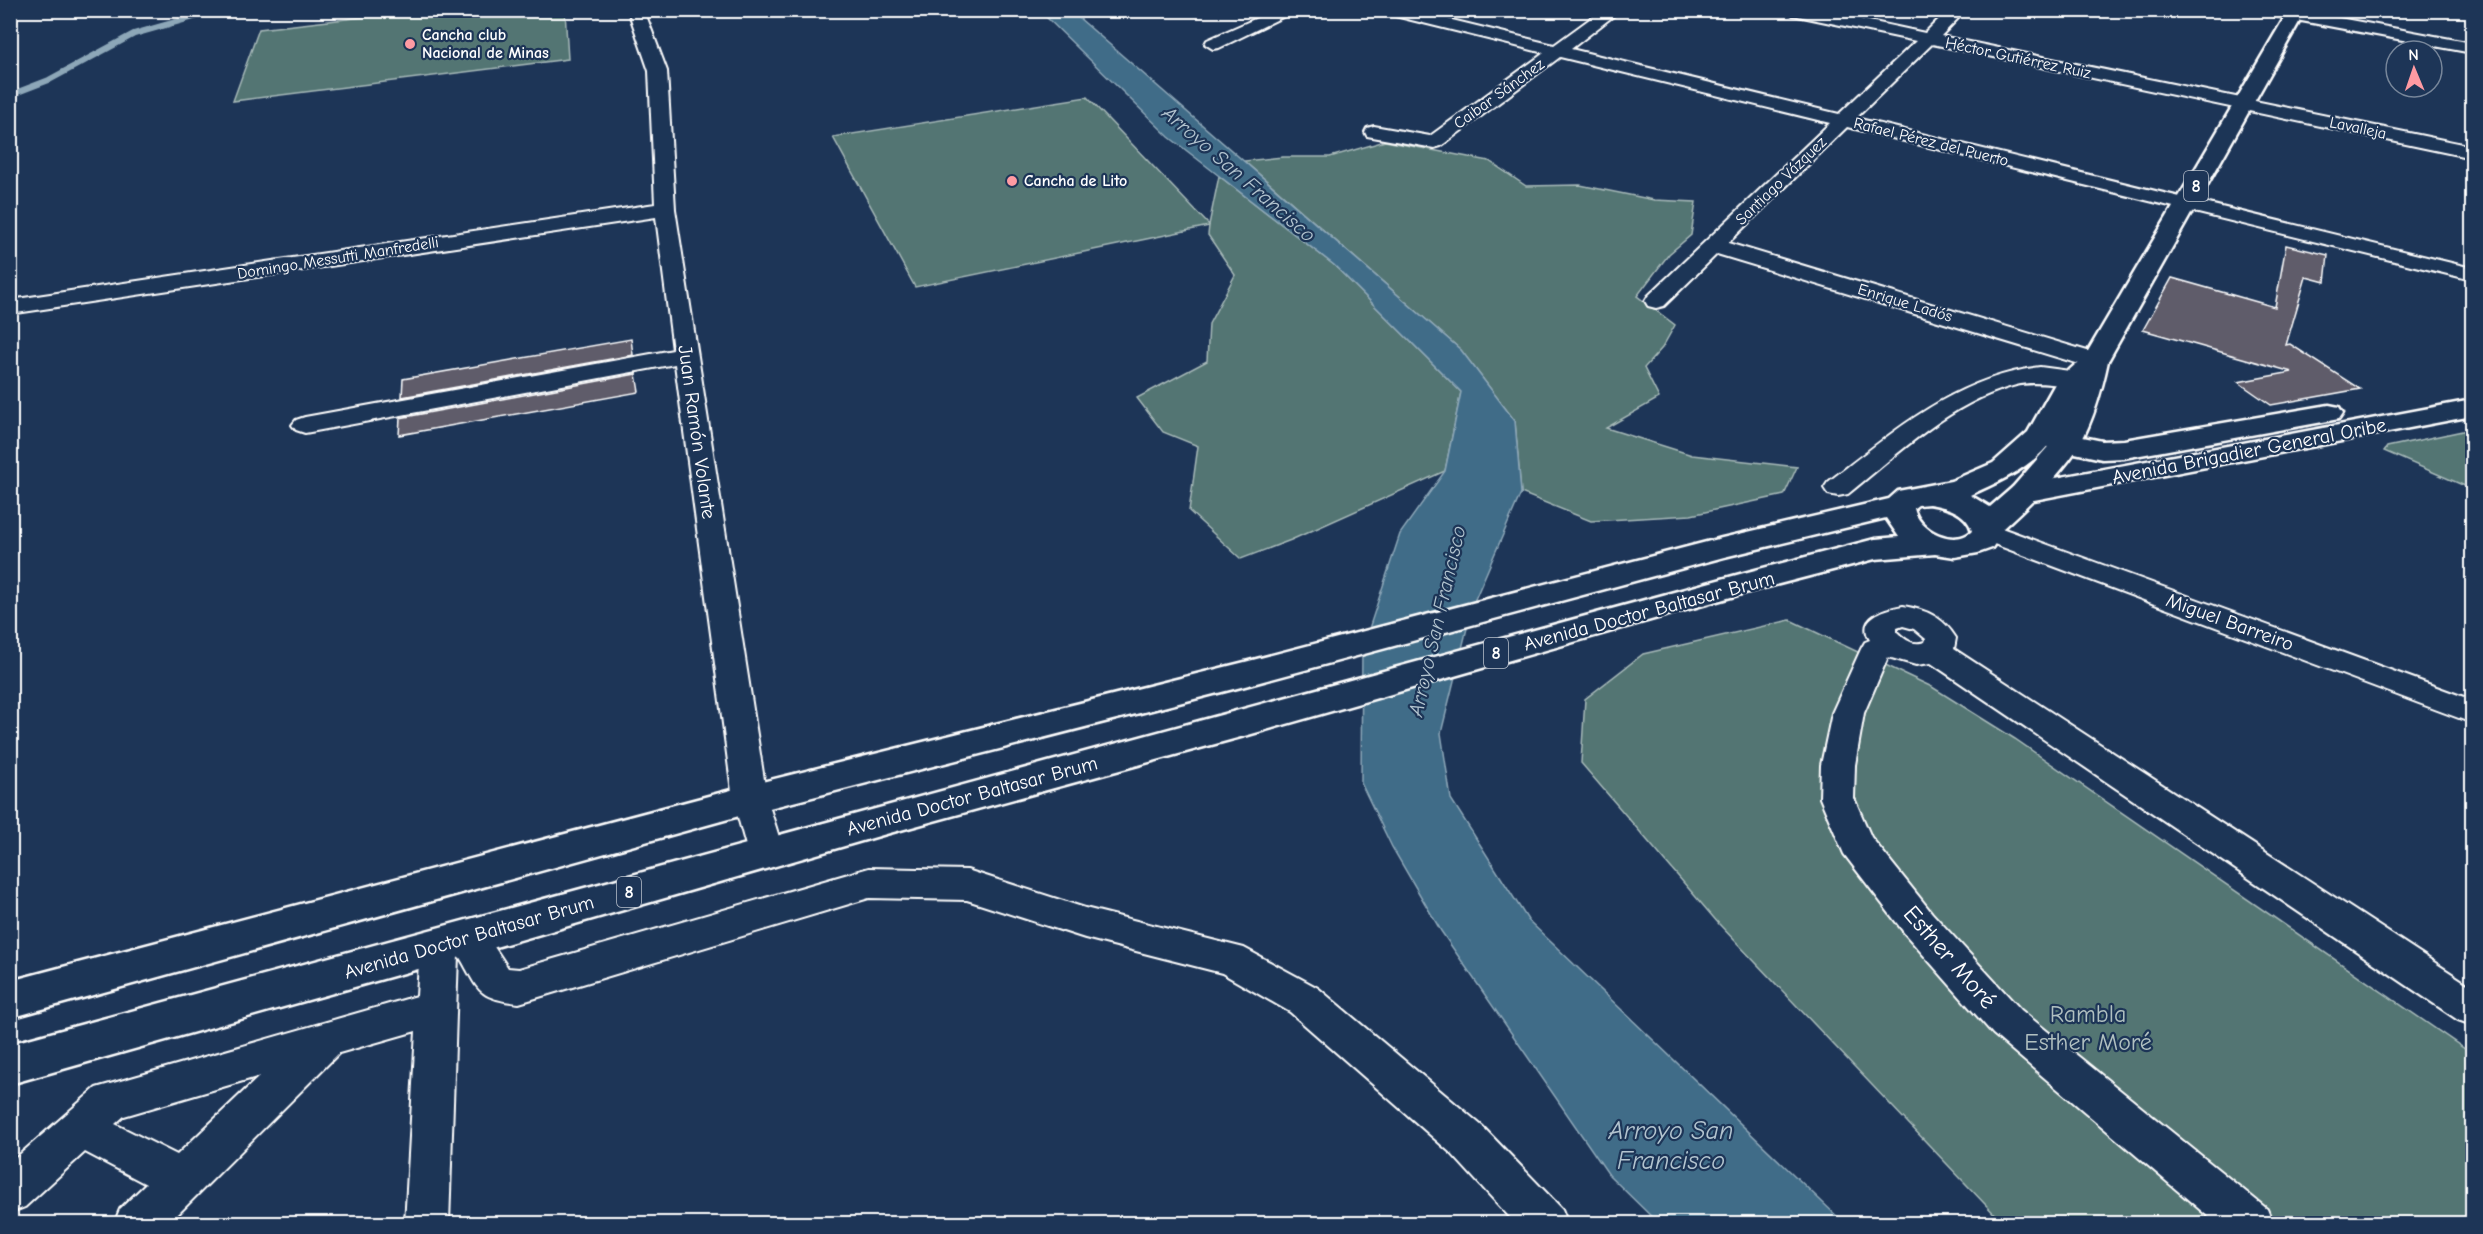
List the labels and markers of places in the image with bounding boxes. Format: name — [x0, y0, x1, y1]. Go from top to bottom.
place label: Cancha club Nacional de Minas — [422, 26, 549, 62]
marker: Cancha club Nacional de Minas — [403, 37, 417, 51]
place label: Cancha de Lito — [1024, 172, 1127, 190]
marker: Cancha de Lito — [1005, 174, 1019, 188]

